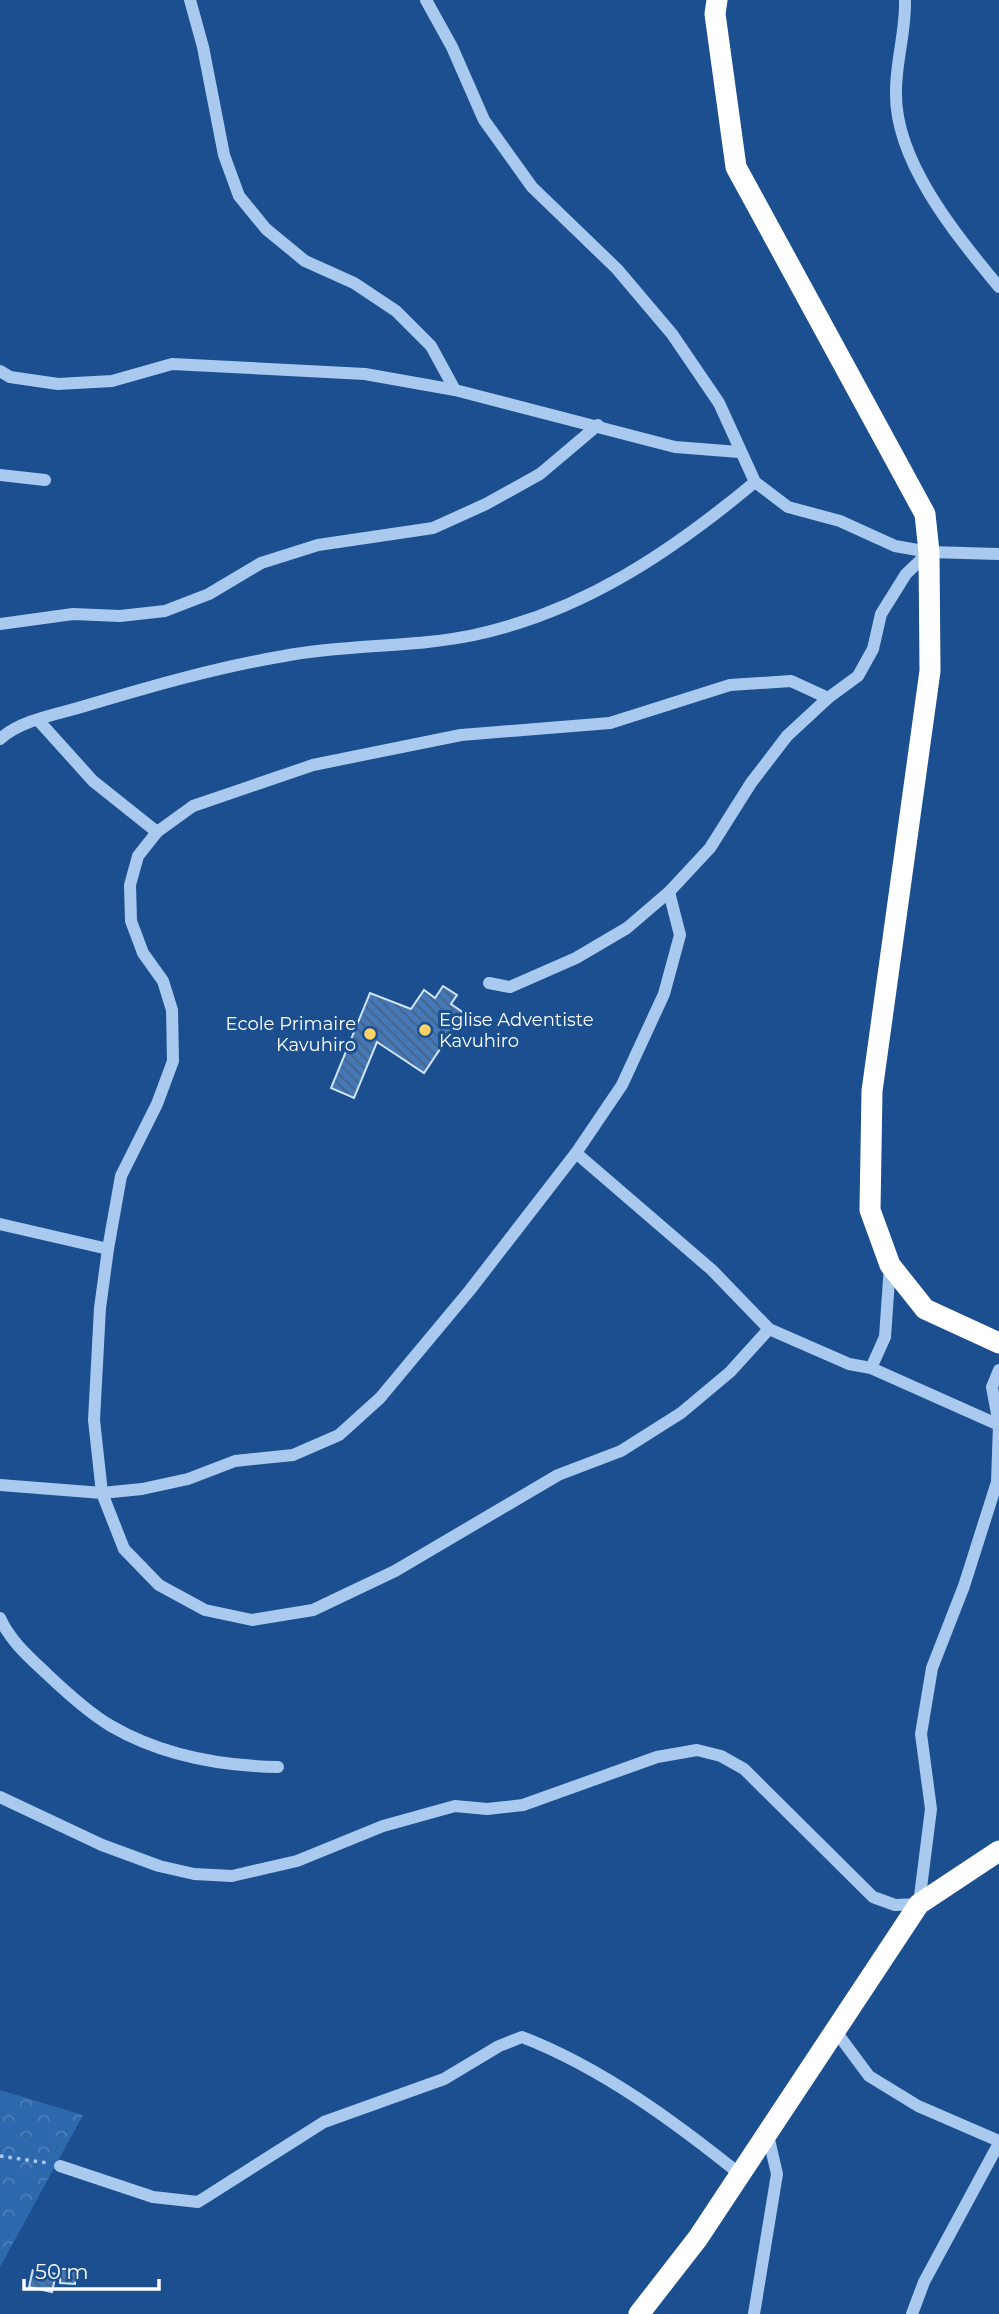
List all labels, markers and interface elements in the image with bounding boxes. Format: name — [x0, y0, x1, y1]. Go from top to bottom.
place label: Eglise Adventiste Kavuhiro — [439, 1009, 594, 1052]
place label: Ecole Primaire Kavuhiro — [226, 1013, 356, 1056]
marker: Eglise Adventiste Kavuhiro — [417, 1022, 433, 1038]
marker: Ecole Primaire Kavuhiro — [362, 1026, 378, 1042]
scale bar — [24, 2248, 159, 2292]
text: 50 m — [35, 2259, 89, 2284]

